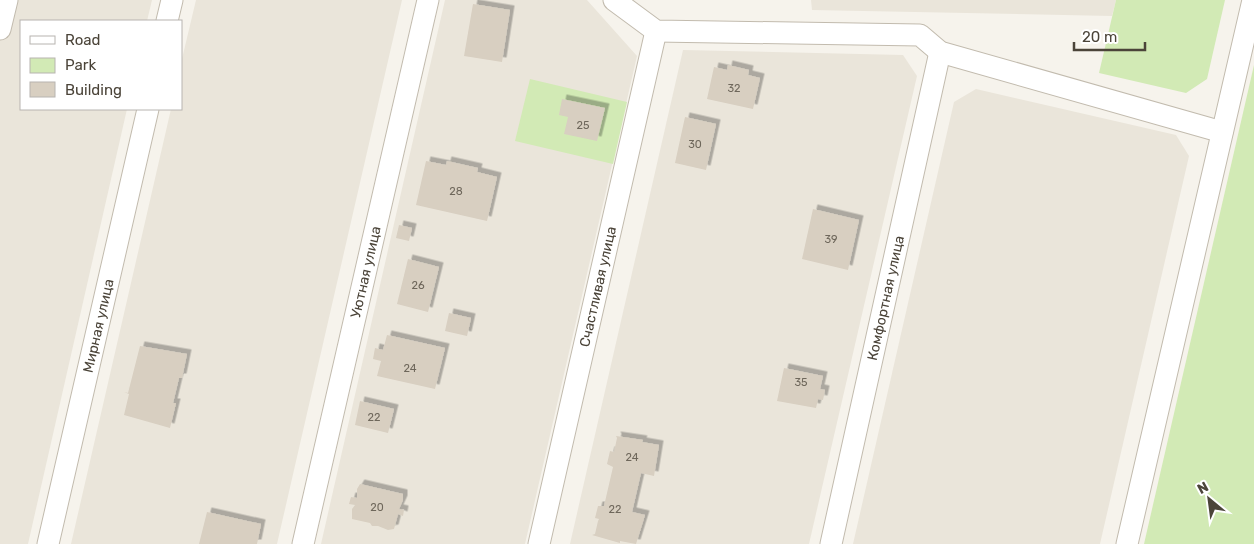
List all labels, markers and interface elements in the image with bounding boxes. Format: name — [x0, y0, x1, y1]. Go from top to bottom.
legend — [20, 20, 182, 110]
scale bar — [1074, 20, 1145, 52]
text: 20 m — [1082, 28, 1117, 46]
text: Road — [65, 31, 101, 49]
text: Park — [65, 56, 96, 74]
text: Building — [65, 81, 122, 99]
house number: 32 — [727, 82, 741, 95]
house number: 25 — [577, 119, 590, 132]
house number: 30 — [688, 138, 702, 151]
house number: 28 — [449, 185, 463, 198]
street label: Уютная улица — [347, 225, 385, 320]
street label: Счастливая улица — [576, 225, 620, 349]
house number: 39 — [824, 233, 838, 246]
street label: Комфортная улица — [864, 234, 908, 362]
street label: Мирная улица — [80, 277, 118, 374]
house number: 26 — [411, 279, 425, 292]
house number: 24 — [403, 362, 417, 375]
house number: 35 — [794, 376, 808, 389]
house number: 22 — [368, 411, 380, 424]
house number: 24 — [625, 451, 639, 464]
north arrow — [1184, 474, 1234, 524]
text: N — [1194, 478, 1211, 498]
house number: 20 — [370, 501, 384, 514]
house number: 22 — [609, 503, 621, 516]

